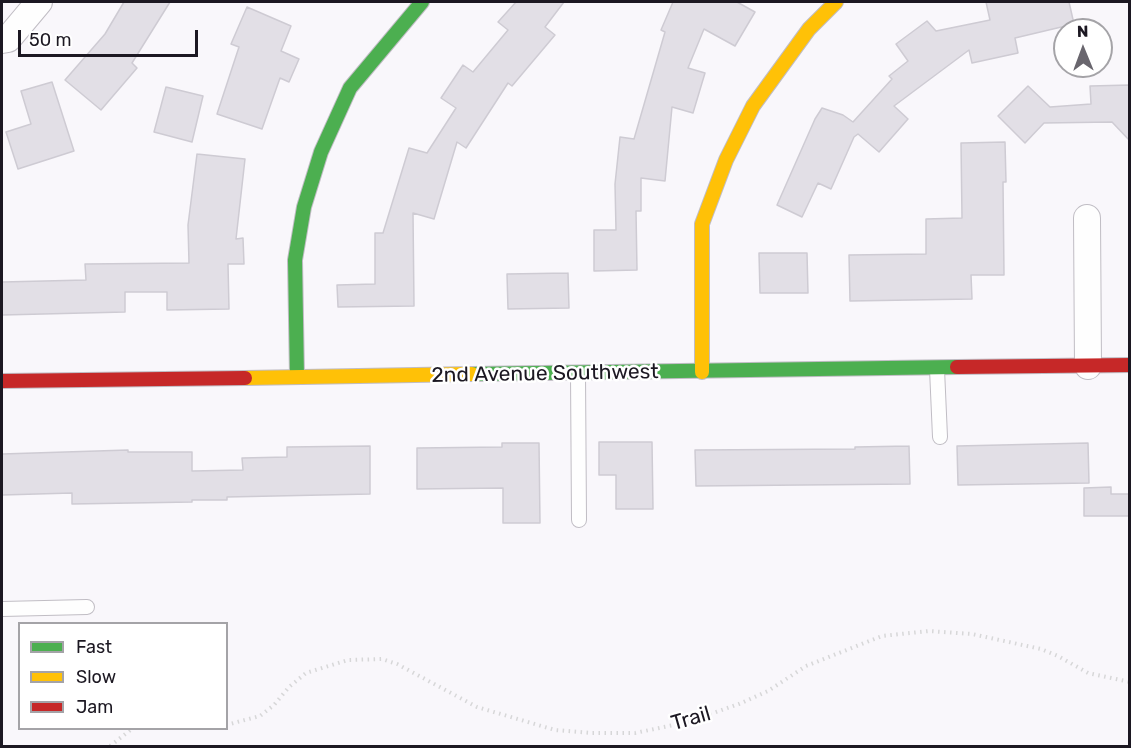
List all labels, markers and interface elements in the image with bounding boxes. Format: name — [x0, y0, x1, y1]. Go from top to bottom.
scale bar — [21, 18, 201, 56]
north arrow — [1053, 18, 1113, 78]
text: N — [1077, 22, 1089, 41]
text: 50 m — [29, 29, 72, 51]
street label: 2nd Avenue Southwest — [431, 359, 659, 389]
legend — [18, 622, 228, 730]
text: Fast — [76, 636, 112, 658]
text: Slow — [76, 666, 116, 688]
text: Jam — [76, 696, 113, 718]
street label: Trail — [668, 701, 714, 737]

